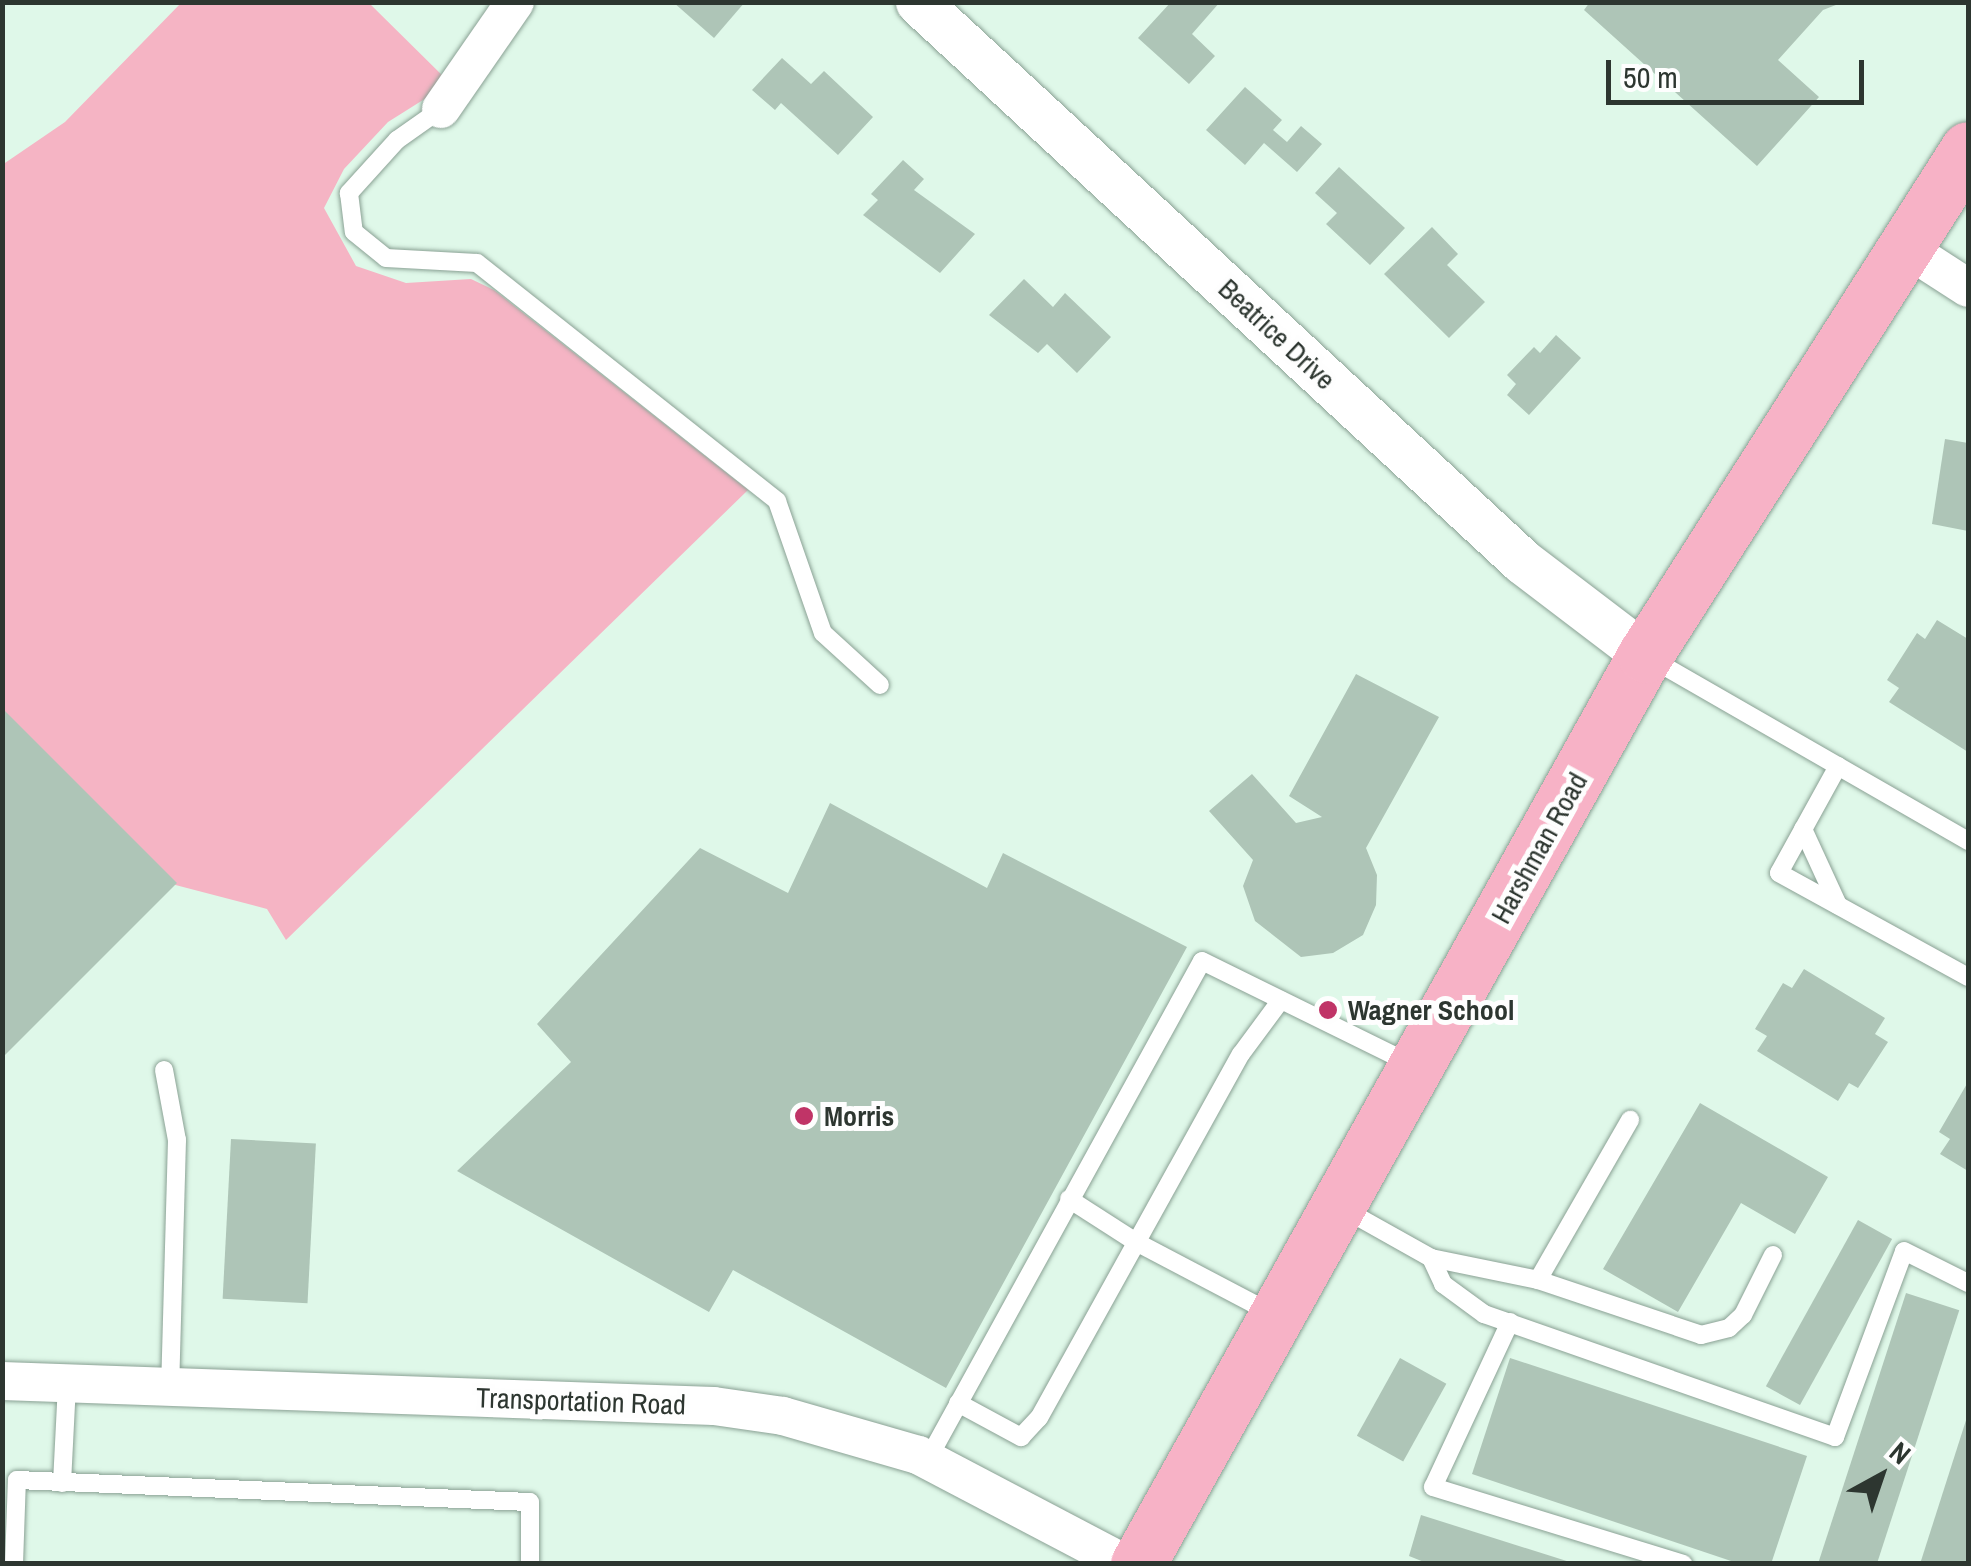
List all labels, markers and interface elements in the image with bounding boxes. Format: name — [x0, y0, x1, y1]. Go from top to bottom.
scale bar — [1611, 40, 1868, 102]
text: 50 m — [1623, 57, 1678, 97]
street label: Beatrice Drive — [1212, 272, 1342, 396]
street label: Harshman Road — [1484, 767, 1594, 929]
place label: Wagner School — [1348, 993, 1514, 1027]
marker: Wagner School — [1317, 999, 1339, 1021]
place label: Morris — [824, 1099, 894, 1133]
marker: Morris — [793, 1105, 815, 1127]
street label: Transportation Road — [476, 1381, 686, 1421]
north arrow — [1831, 1426, 1931, 1526]
text: N — [1882, 1433, 1919, 1473]

